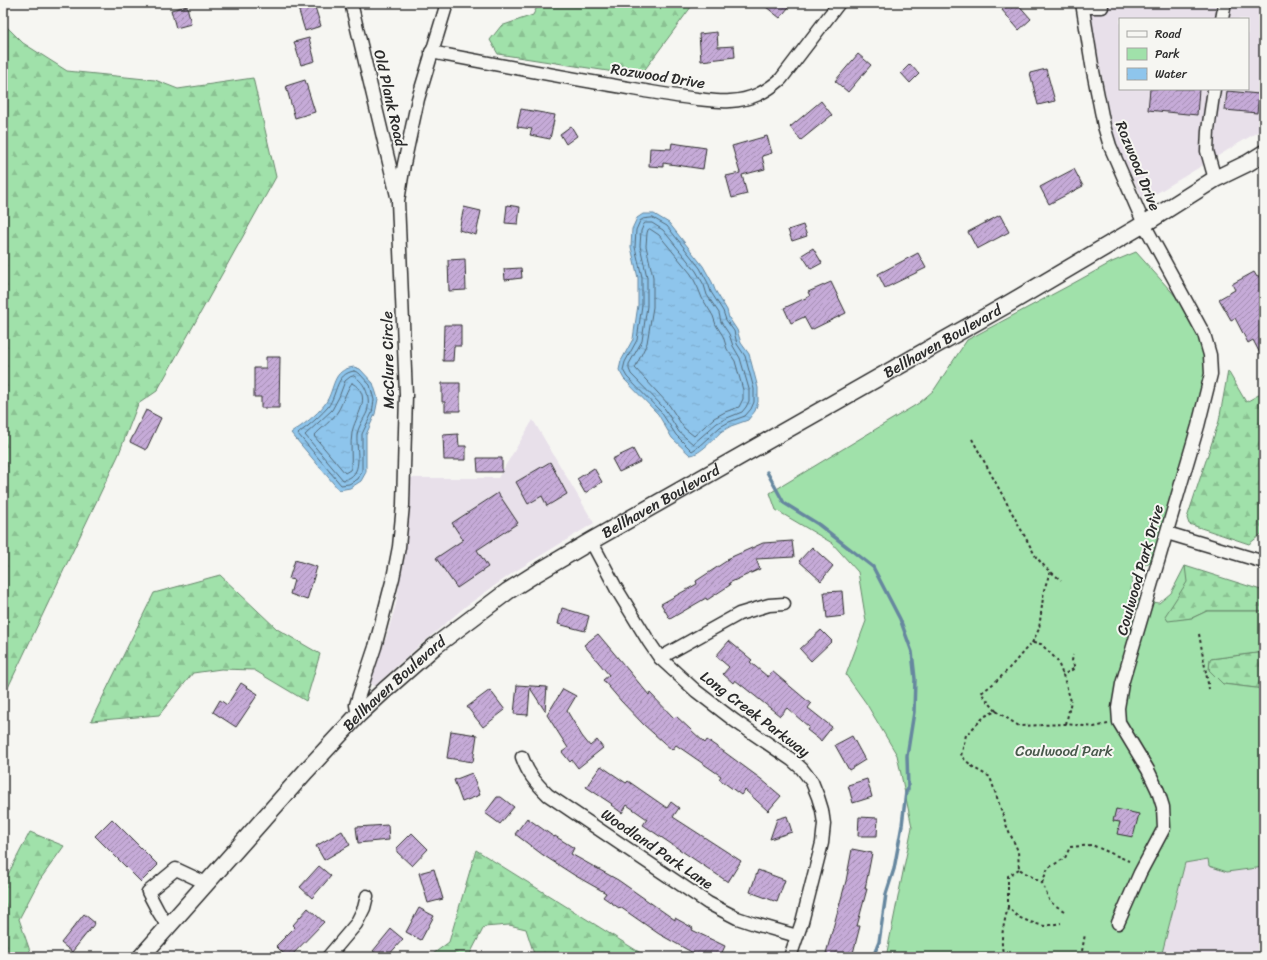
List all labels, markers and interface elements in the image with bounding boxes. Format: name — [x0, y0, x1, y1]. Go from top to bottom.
legend — [1119, 18, 1249, 90]
text: Road — [1155, 23, 1182, 45]
text: Park — [1155, 43, 1180, 65]
street label: Old Plank Road — [366, 47, 414, 150]
street label: Rozwood Drive — [609, 56, 707, 96]
text: Water — [1155, 63, 1188, 85]
street label: Rozwood Drive — [1108, 117, 1168, 215]
street label: Bellhaven Boulevard — [878, 297, 1007, 385]
street label: McClure Circle — [374, 311, 402, 409]
street label: Bellhaven Boulevard — [597, 457, 726, 545]
street label: Coulwood Park Drive — [1109, 501, 1171, 639]
street label: Bellhaven Boulevard — [336, 628, 452, 737]
street label: Long Creek Parkway — [694, 664, 816, 764]
park label: Coulwood Park — [1015, 738, 1113, 764]
street label: Woodland Park Lane — [595, 802, 719, 896]

